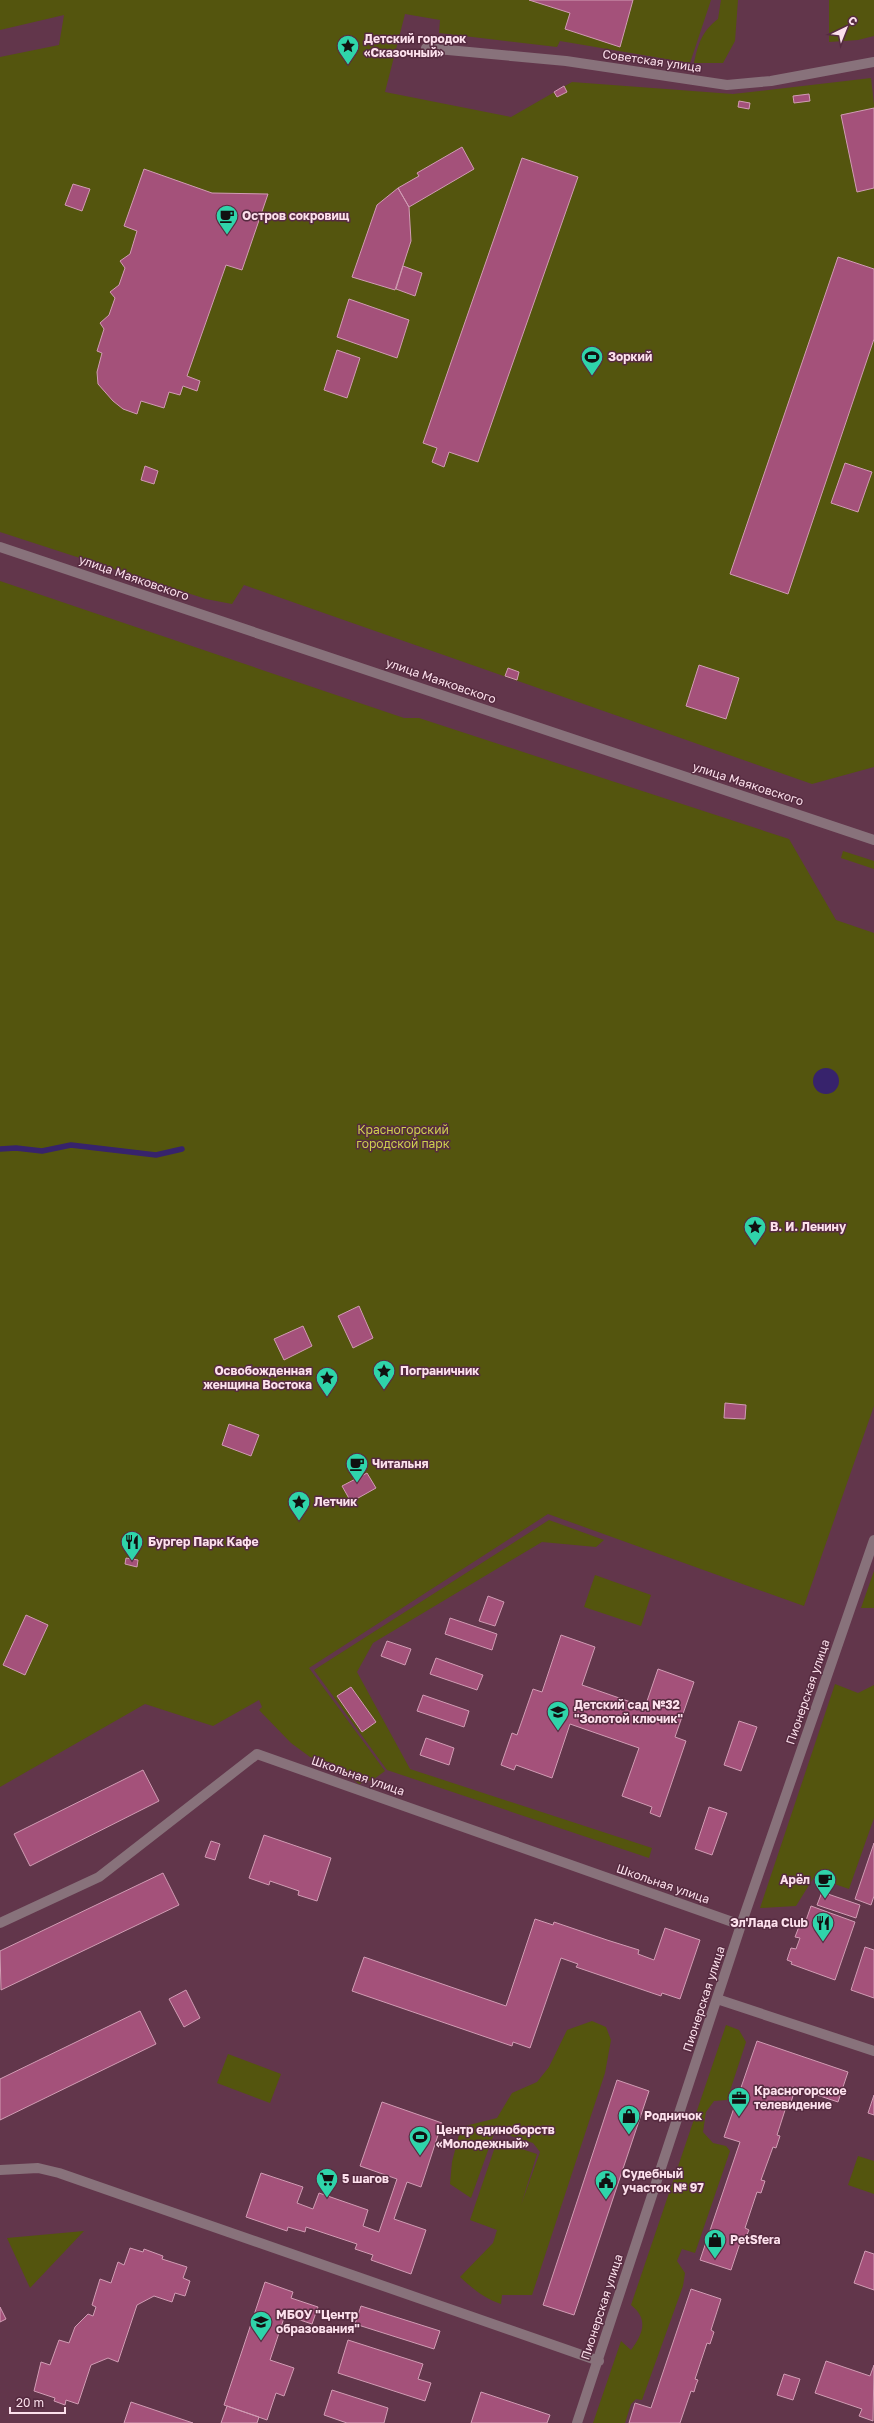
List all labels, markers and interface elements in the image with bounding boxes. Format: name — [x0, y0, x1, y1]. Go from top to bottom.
north arrow — [826, 8, 866, 48]
text: С — [846, 13, 861, 28]
place label: Детский городок «Сказочный» — [364, 31, 466, 60]
place icon: Детский городок «Сказочный» — [335, 33, 361, 66]
street label: Советская улица — [602, 46, 703, 75]
cafe icon: Остров сокровищ — [214, 203, 240, 236]
place label: Остров сокровищ — [242, 208, 350, 223]
sports icon: Зоркий — [579, 344, 605, 377]
place label: Зоркий — [608, 349, 652, 364]
street label: улица Маяковского — [77, 552, 191, 603]
street label: улица Маяковского — [384, 655, 498, 706]
street label: улица Маяковского — [691, 759, 806, 809]
park label: Красногорский городской парк — [356, 1122, 450, 1151]
place icon: В. И. Ленину — [742, 1214, 768, 1247]
place label: В. И. Ленину — [770, 1219, 847, 1234]
place icon: Пограничник — [371, 1358, 397, 1391]
place label: Освобожденная женщина Востока — [203, 1363, 312, 1392]
place label: Пограничник — [400, 1363, 479, 1378]
place icon: Освобожденная женщина Востока — [314, 1365, 340, 1398]
cafe icon: Читальня — [344, 1451, 370, 1484]
place label: Читальня — [372, 1456, 429, 1471]
place icon: Летчик — [286, 1489, 312, 1522]
place label: Летчик — [314, 1494, 357, 1509]
restaurant icon: Бургер Парк Кафе — [119, 1529, 145, 1562]
place label: Бургер Парк Кафе — [148, 1534, 259, 1549]
street label: Пионерская улица — [782, 1637, 833, 1746]
place label: Детский сад №32 "Золотой ключик" — [574, 1697, 683, 1726]
school or university icon: Детский сад №32 "Золотой ключик" — [545, 1699, 571, 1732]
street label: Школьная улица — [309, 1753, 407, 1799]
street label: Школьная улица — [614, 1861, 712, 1907]
cafe icon: Арёл — [812, 1867, 838, 1900]
place label: Арёл — [780, 1872, 810, 1887]
restaurant icon: Эл'Лада Club — [810, 1910, 836, 1943]
place label: Эл'Лада Club — [730, 1915, 809, 1930]
street label: Пионерская улица — [679, 1944, 728, 2054]
place label: Красногорское телевидение — [754, 2083, 846, 2112]
office icon: Красногорское телевидение — [726, 2085, 752, 2118]
shop icon: Родничок — [616, 2103, 642, 2136]
place label: Родничок — [644, 2108, 702, 2123]
place label: Центр единоборств «Молодежный» — [436, 2122, 555, 2151]
sports icon: Центр единоборств «Молодежный» — [407, 2124, 433, 2157]
supermarket icon: 5 шагов — [314, 2166, 340, 2199]
place label: Судебный участок № 97 — [622, 2166, 704, 2195]
public building icon: Судебный участок № 97 — [593, 2168, 619, 2201]
place label: 5 шагов — [342, 2171, 389, 2186]
shop icon: PetSfera — [702, 2227, 728, 2260]
place label: PetSfera — [730, 2232, 781, 2247]
street label: Пионерская улица — [577, 2252, 626, 2362]
place label: МБОУ "Центр образования" — [276, 2307, 360, 2336]
school or university icon: МБОУ "Центр образования" — [248, 2309, 274, 2342]
scale bar — [10, 2389, 65, 2415]
text: 20 m — [16, 2395, 44, 2410]

